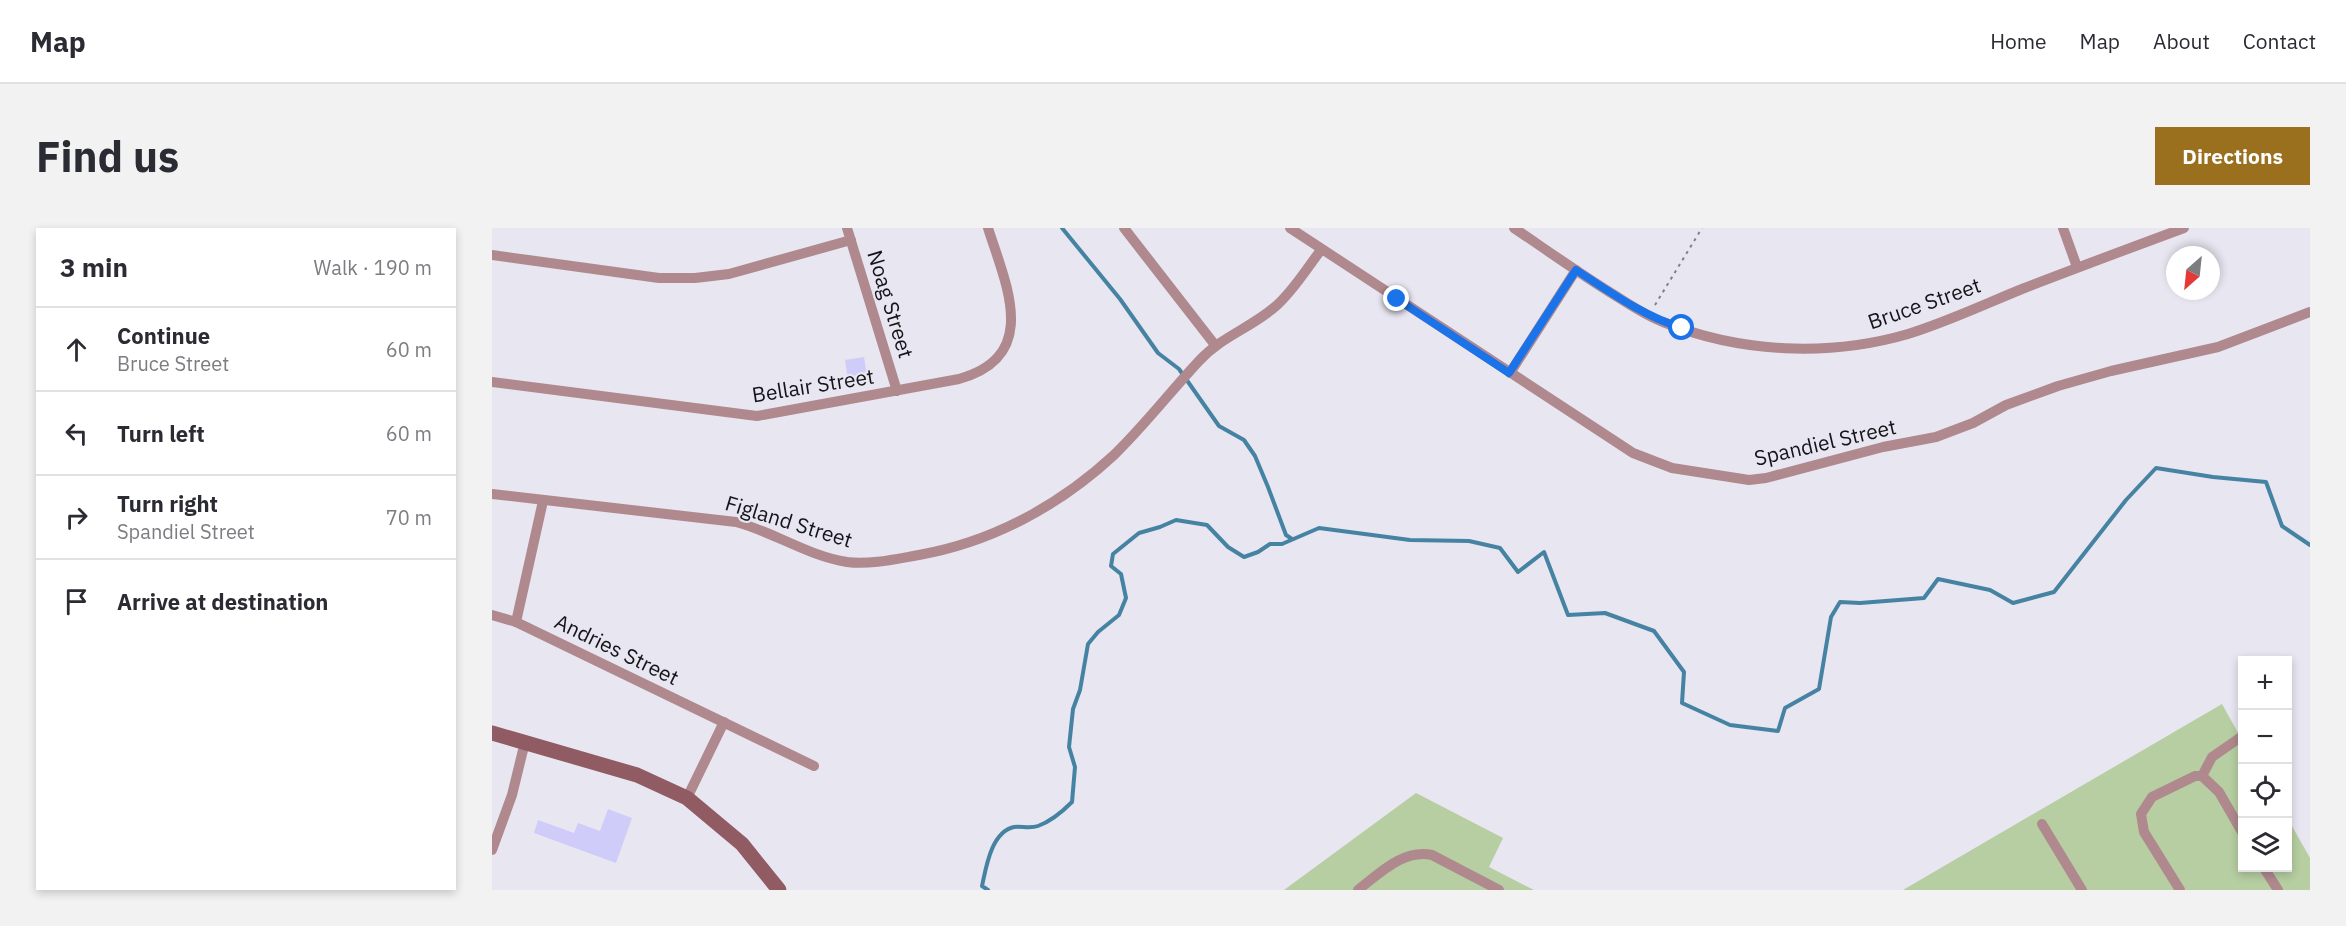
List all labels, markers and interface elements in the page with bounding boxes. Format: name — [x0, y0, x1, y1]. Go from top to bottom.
text: Map — [30, 23, 86, 60]
text: Home — [1990, 27, 2047, 55]
text: Map — [2080, 27, 2120, 55]
text: About — [2153, 27, 2210, 55]
text: Contact — [2243, 27, 2316, 55]
button: Directions — [2155, 127, 2310, 185]
text: Find us — [36, 129, 179, 184]
north arrow — [2166, 246, 2220, 300]
street label: Noag Street — [861, 247, 921, 361]
text: 3 min — [60, 250, 128, 284]
text: Walk · 190 m — [314, 254, 432, 281]
street label: Bruce Street — [1864, 271, 1984, 335]
route end — [1383, 285, 1409, 311]
route start — [1668, 314, 1694, 340]
text: Continue — [117, 321, 210, 350]
icon: ahead — [60, 333, 93, 366]
text: 60 m — [386, 336, 432, 363]
text: Bruce Street — [117, 350, 229, 377]
street label: Bellair Street — [750, 362, 876, 408]
street label: Spandiel Street — [1751, 412, 1899, 472]
icon: left — [60, 417, 93, 450]
text: Turn left — [117, 419, 205, 448]
text: 60 m — [386, 420, 432, 447]
street label: Figland Street — [722, 488, 856, 554]
text: Turn right — [117, 489, 218, 518]
icon: right — [60, 501, 93, 534]
text: 70 m — [386, 504, 432, 531]
text: Spandiel Street — [117, 518, 255, 545]
icon: arrive — [60, 585, 93, 618]
text: Arrive at destination — [117, 587, 328, 616]
street label: Andries Street — [550, 607, 684, 691]
map controls — [2238, 656, 2292, 872]
button: + — [2238, 656, 2292, 710]
button: − — [2238, 710, 2292, 764]
button: locate — [2238, 764, 2292, 818]
button: layers — [2238, 818, 2292, 872]

